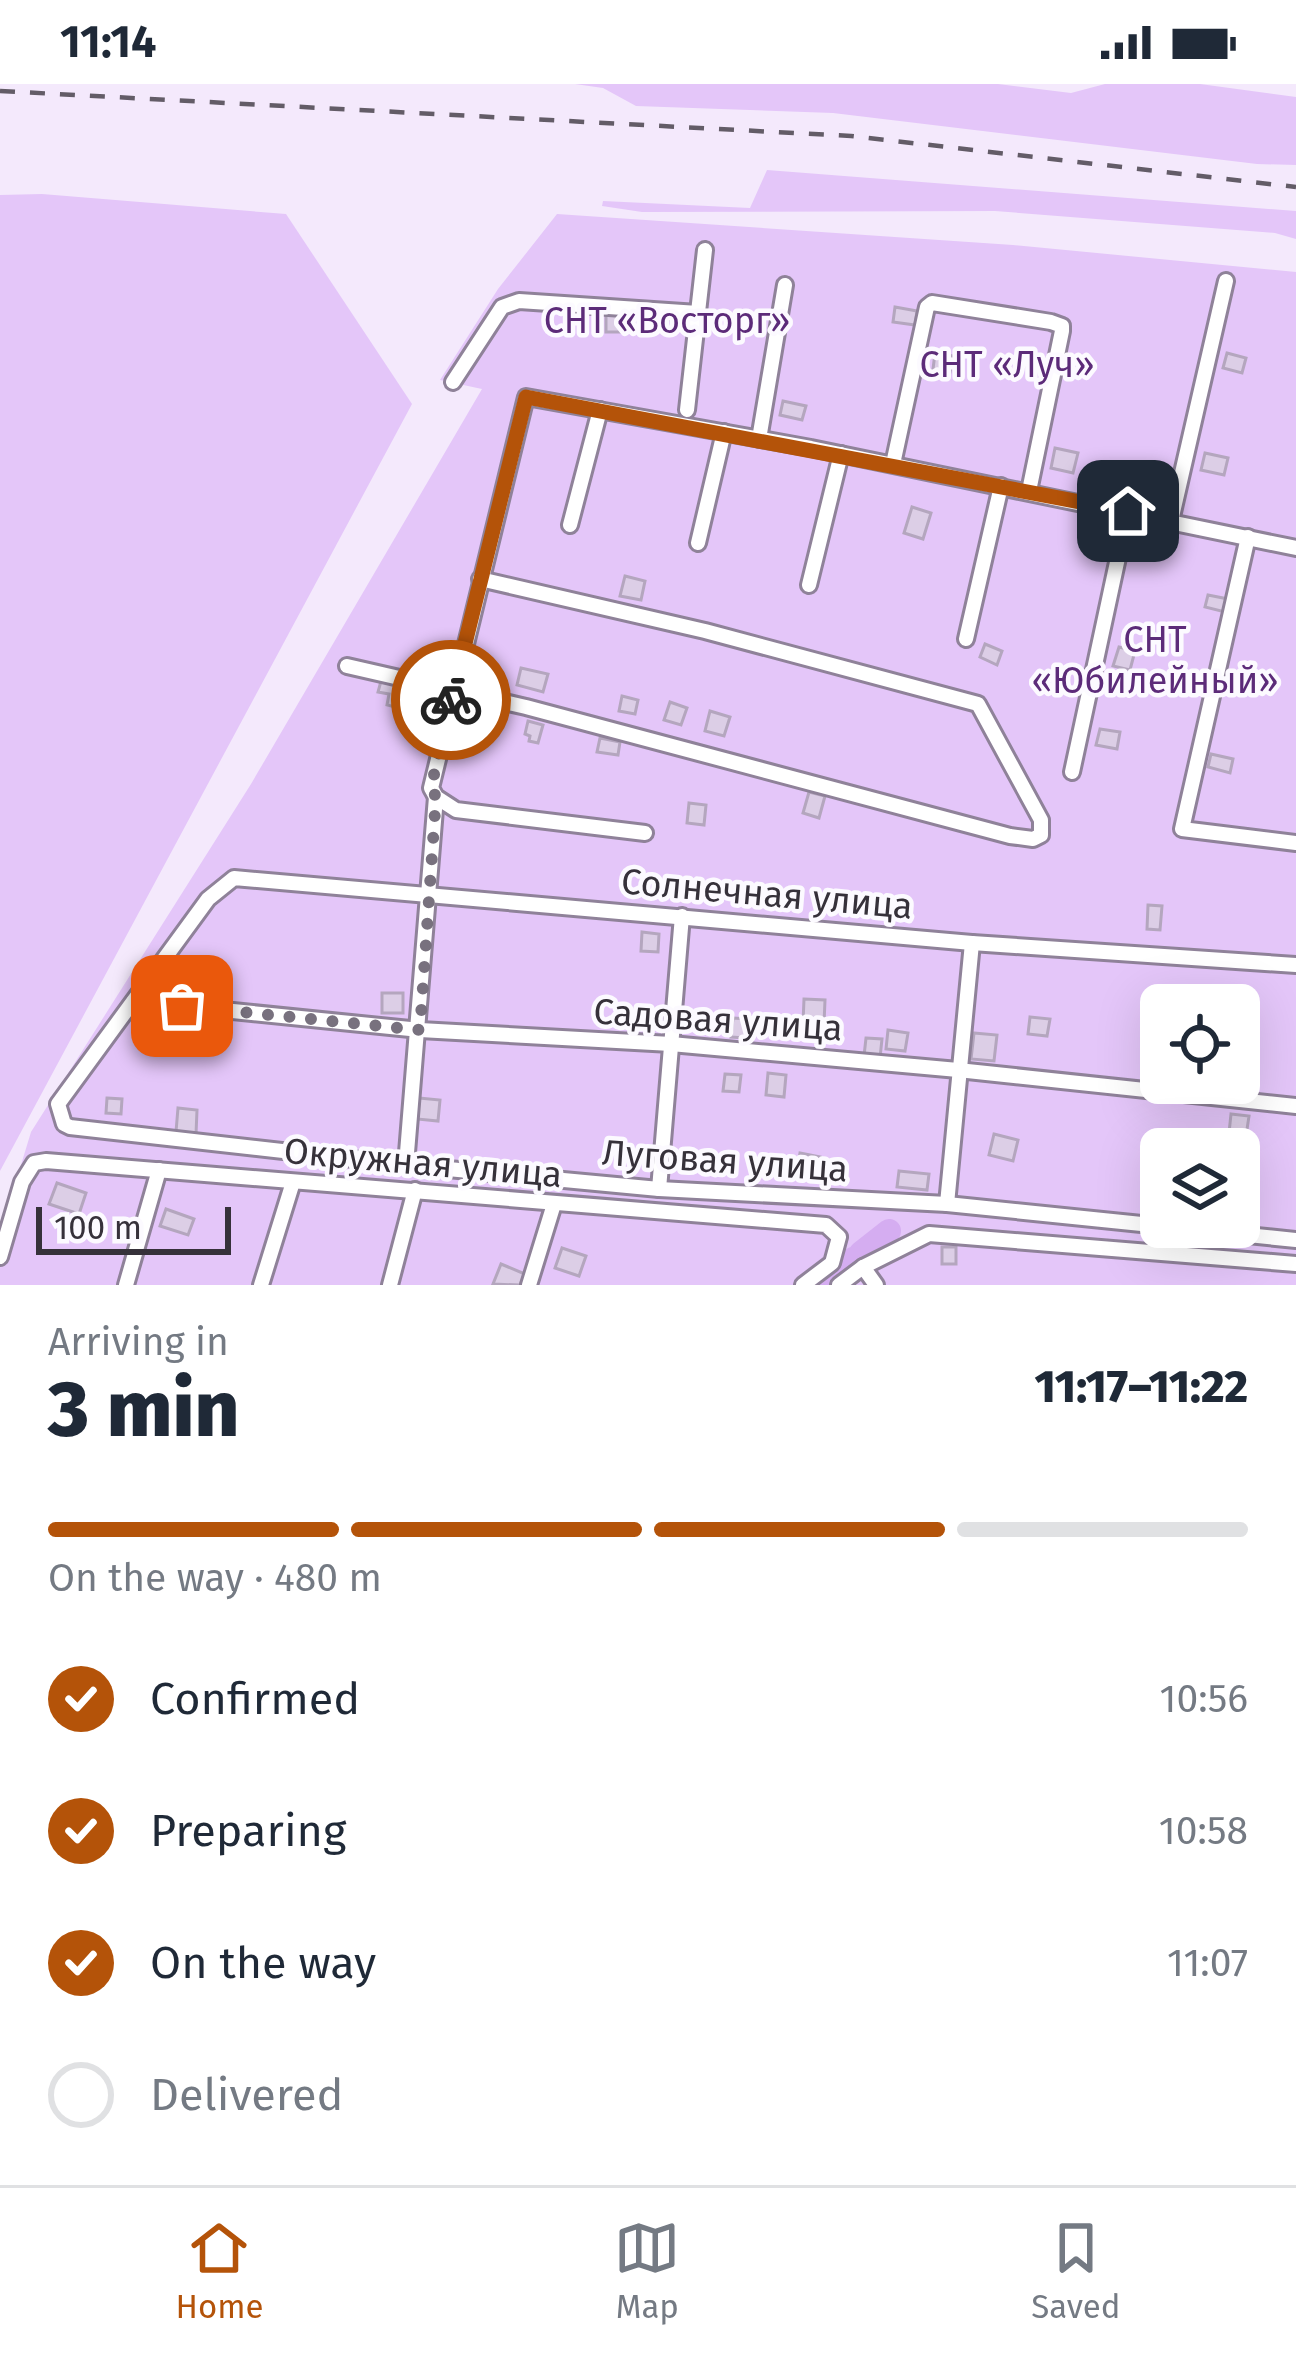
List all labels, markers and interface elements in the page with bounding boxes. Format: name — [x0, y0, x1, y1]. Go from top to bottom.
text: 11:14 — [60, 15, 157, 69]
park label: СНТ «Восторг» — [544, 299, 790, 343]
park label: СНТ «Луч» — [919, 343, 1095, 387]
pin — [1077, 460, 1179, 562]
icon: home — [1095, 478, 1161, 544]
park label: СНТ «Юбилейный» — [1031, 618, 1279, 703]
courier — [391, 640, 511, 760]
icon: bike — [418, 667, 484, 733]
street label: Солнечная улица — [619, 859, 915, 929]
pin — [131, 955, 233, 1057]
icon: bag — [149, 973, 215, 1039]
map controls — [1140, 984, 1260, 1248]
button: locate — [1140, 984, 1260, 1104]
street label: Садовая улица — [592, 989, 844, 1051]
button: layers — [1140, 1128, 1260, 1248]
street label: Окружная улица — [282, 1129, 564, 1197]
street label: Луговая улица — [601, 1130, 849, 1192]
scale bar — [36, 1201, 231, 1254]
text: 100 m — [54, 1208, 142, 1248]
text: Arriving in — [48, 1319, 229, 1365]
text: 11:17–11:22 — [1034, 1360, 1248, 1414]
text: 3 min — [48, 1363, 239, 1457]
text: On the way · 480 m — [48, 1555, 382, 1601]
icon: check — [48, 1666, 114, 1732]
text: Confirmed — [150, 1672, 360, 1726]
text: 10:56 — [1160, 1676, 1248, 1722]
icon: check — [48, 1798, 114, 1864]
text: Preparing — [150, 1804, 346, 1858]
text: 10:58 — [1159, 1808, 1248, 1854]
icon: check — [48, 1930, 114, 1996]
text: On the way — [150, 1936, 376, 1990]
text: 11:07 — [1167, 1940, 1248, 1986]
text: Delivered — [150, 2068, 343, 2122]
tab: Home — [175, 2215, 263, 2327]
tab: Map — [614, 2215, 680, 2327]
tab: Saved — [1031, 2215, 1121, 2327]

